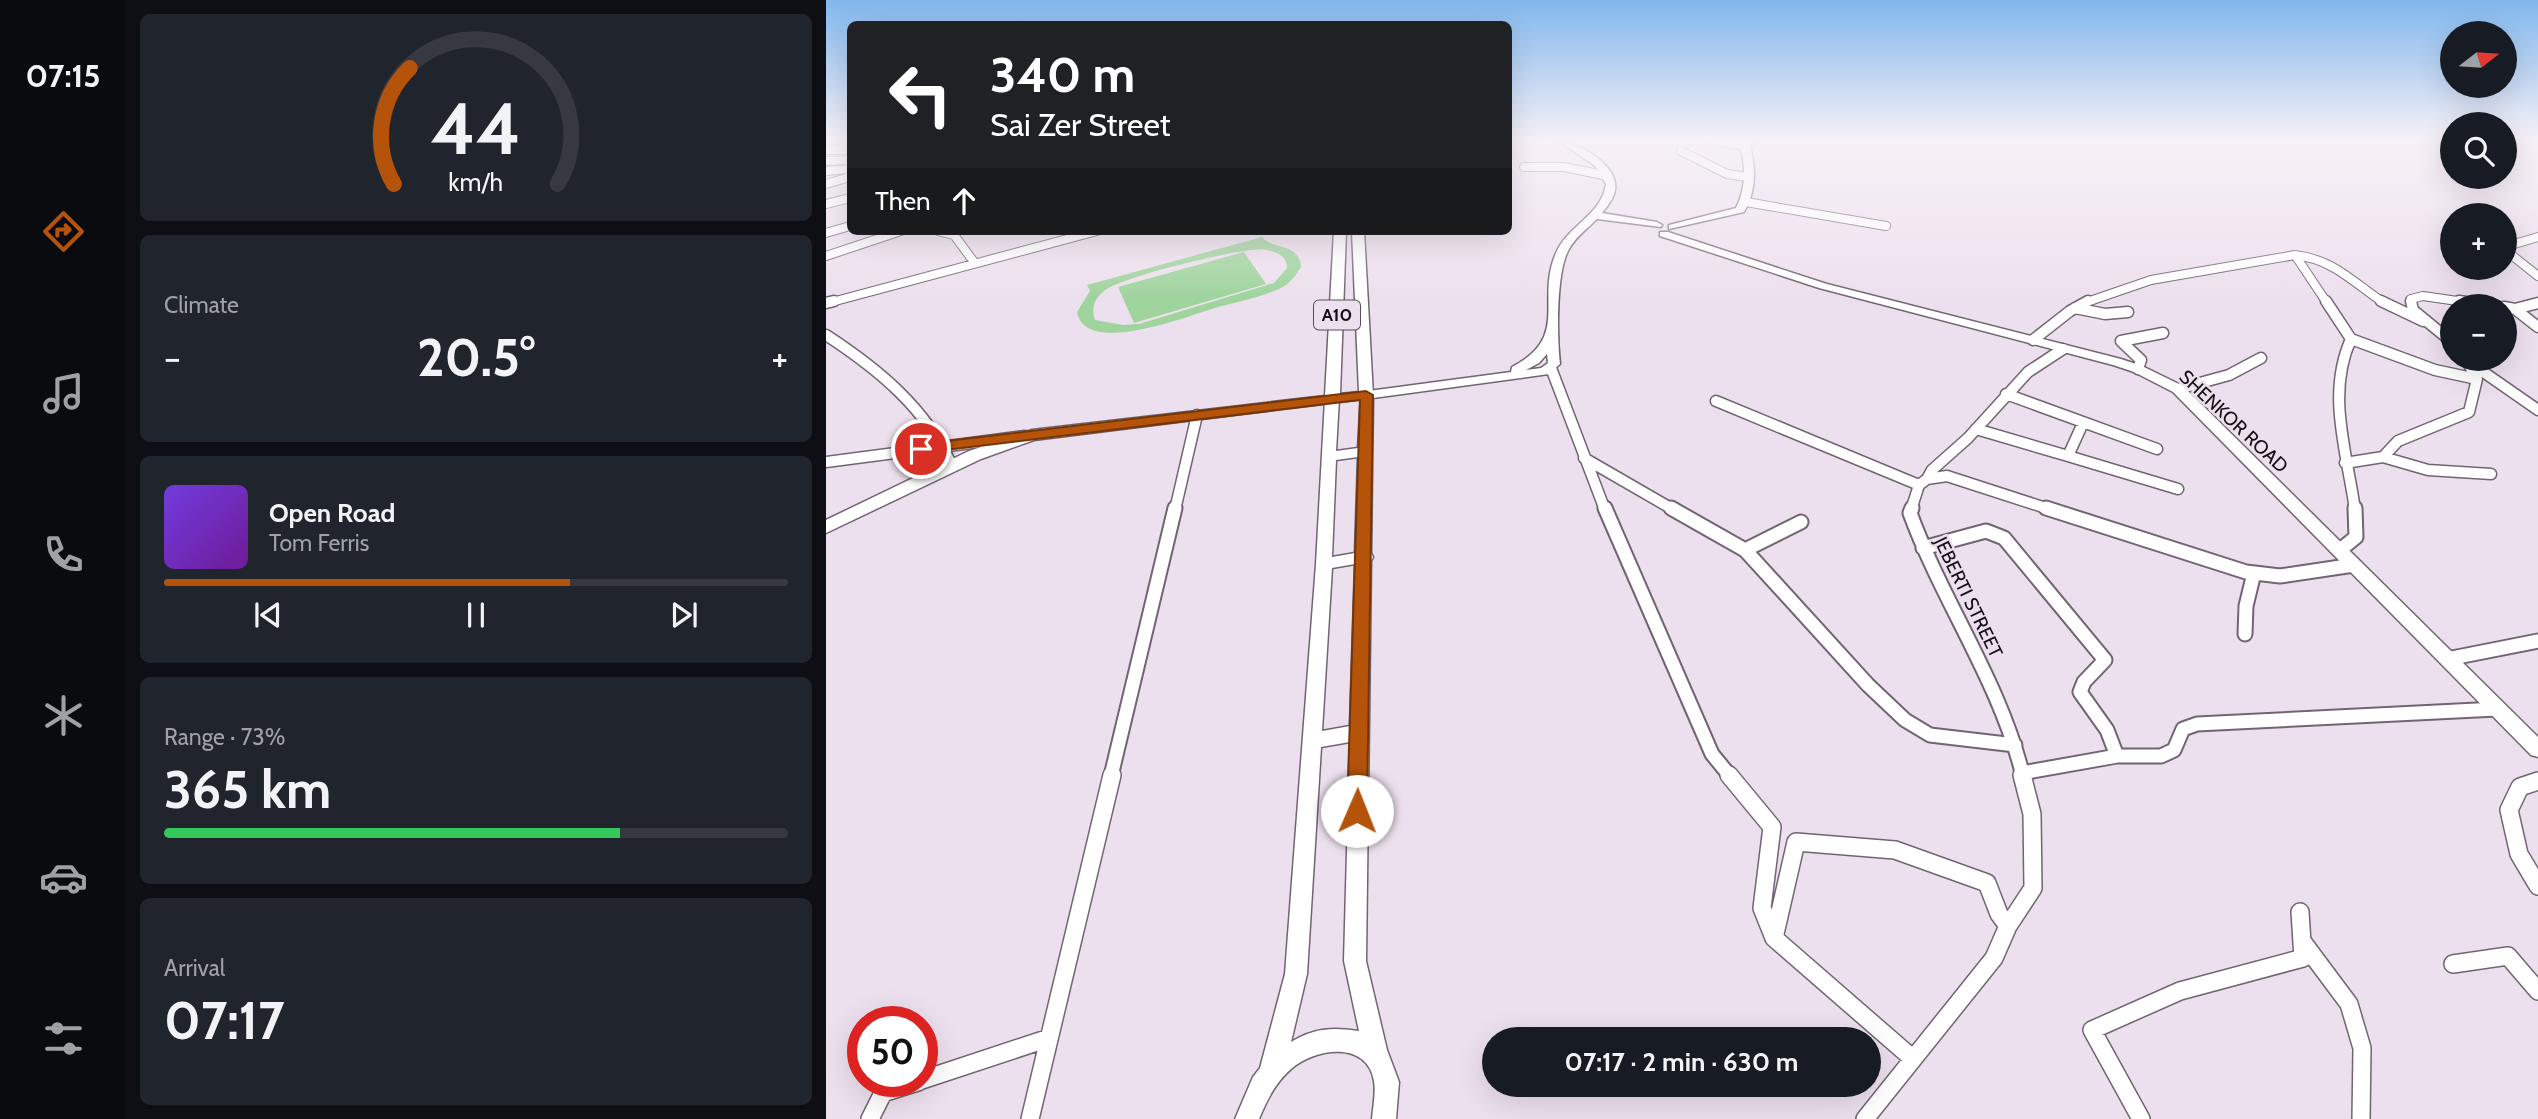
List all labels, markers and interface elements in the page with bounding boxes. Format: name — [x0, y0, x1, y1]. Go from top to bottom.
north arrow — [2440, 21, 2516, 98]
map controls — [2440, 21, 2517, 371]
text: 340 m — [990, 45, 1135, 104]
icon: left — [875, 49, 966, 140]
text: 07:15 — [25, 56, 101, 95]
text: 44 — [431, 84, 521, 172]
text: Sai Zer Street — [990, 105, 1171, 144]
button: search — [2440, 112, 2517, 189]
text: km/h — [449, 166, 503, 196]
icon: ahead — [945, 182, 983, 220]
text: Then — [875, 185, 931, 217]
button: + — [2440, 203, 2517, 280]
icon: directions — [39, 207, 88, 256]
text: Climate — [164, 291, 239, 319]
button: − — [2440, 294, 2517, 371]
road number: A10 — [1314, 300, 1360, 330]
text: 20.5° — [417, 326, 535, 389]
text: − — [164, 334, 181, 381]
text: + — [771, 334, 788, 381]
street label: SHENKOR ROAD — [2174, 365, 2293, 478]
icon: music — [39, 369, 88, 418]
pin — [891, 419, 951, 479]
icon: arrive — [902, 430, 940, 468]
text: Open Road — [269, 497, 395, 529]
text: Tom Ferris — [269, 529, 369, 557]
icon: phone — [39, 530, 88, 579]
street label: JEBERTI STREET — [1929, 532, 2008, 661]
icon: previous — [249, 596, 287, 634]
icon: pause — [457, 596, 495, 634]
icon: next — [665, 596, 703, 634]
icon: climate — [39, 691, 88, 740]
text: Range · 73% — [164, 723, 285, 751]
text: 365 km — [164, 758, 331, 821]
position arrow — [1320, 774, 1394, 848]
icon: car — [39, 853, 88, 902]
text: Arrival — [164, 954, 225, 982]
text: 07:17 — [164, 989, 284, 1052]
speed limit sign: 50 — [847, 1006, 938, 1097]
icon: filters — [39, 1014, 88, 1063]
text: 07:17 · 2 min · 630 m — [1565, 1046, 1798, 1078]

